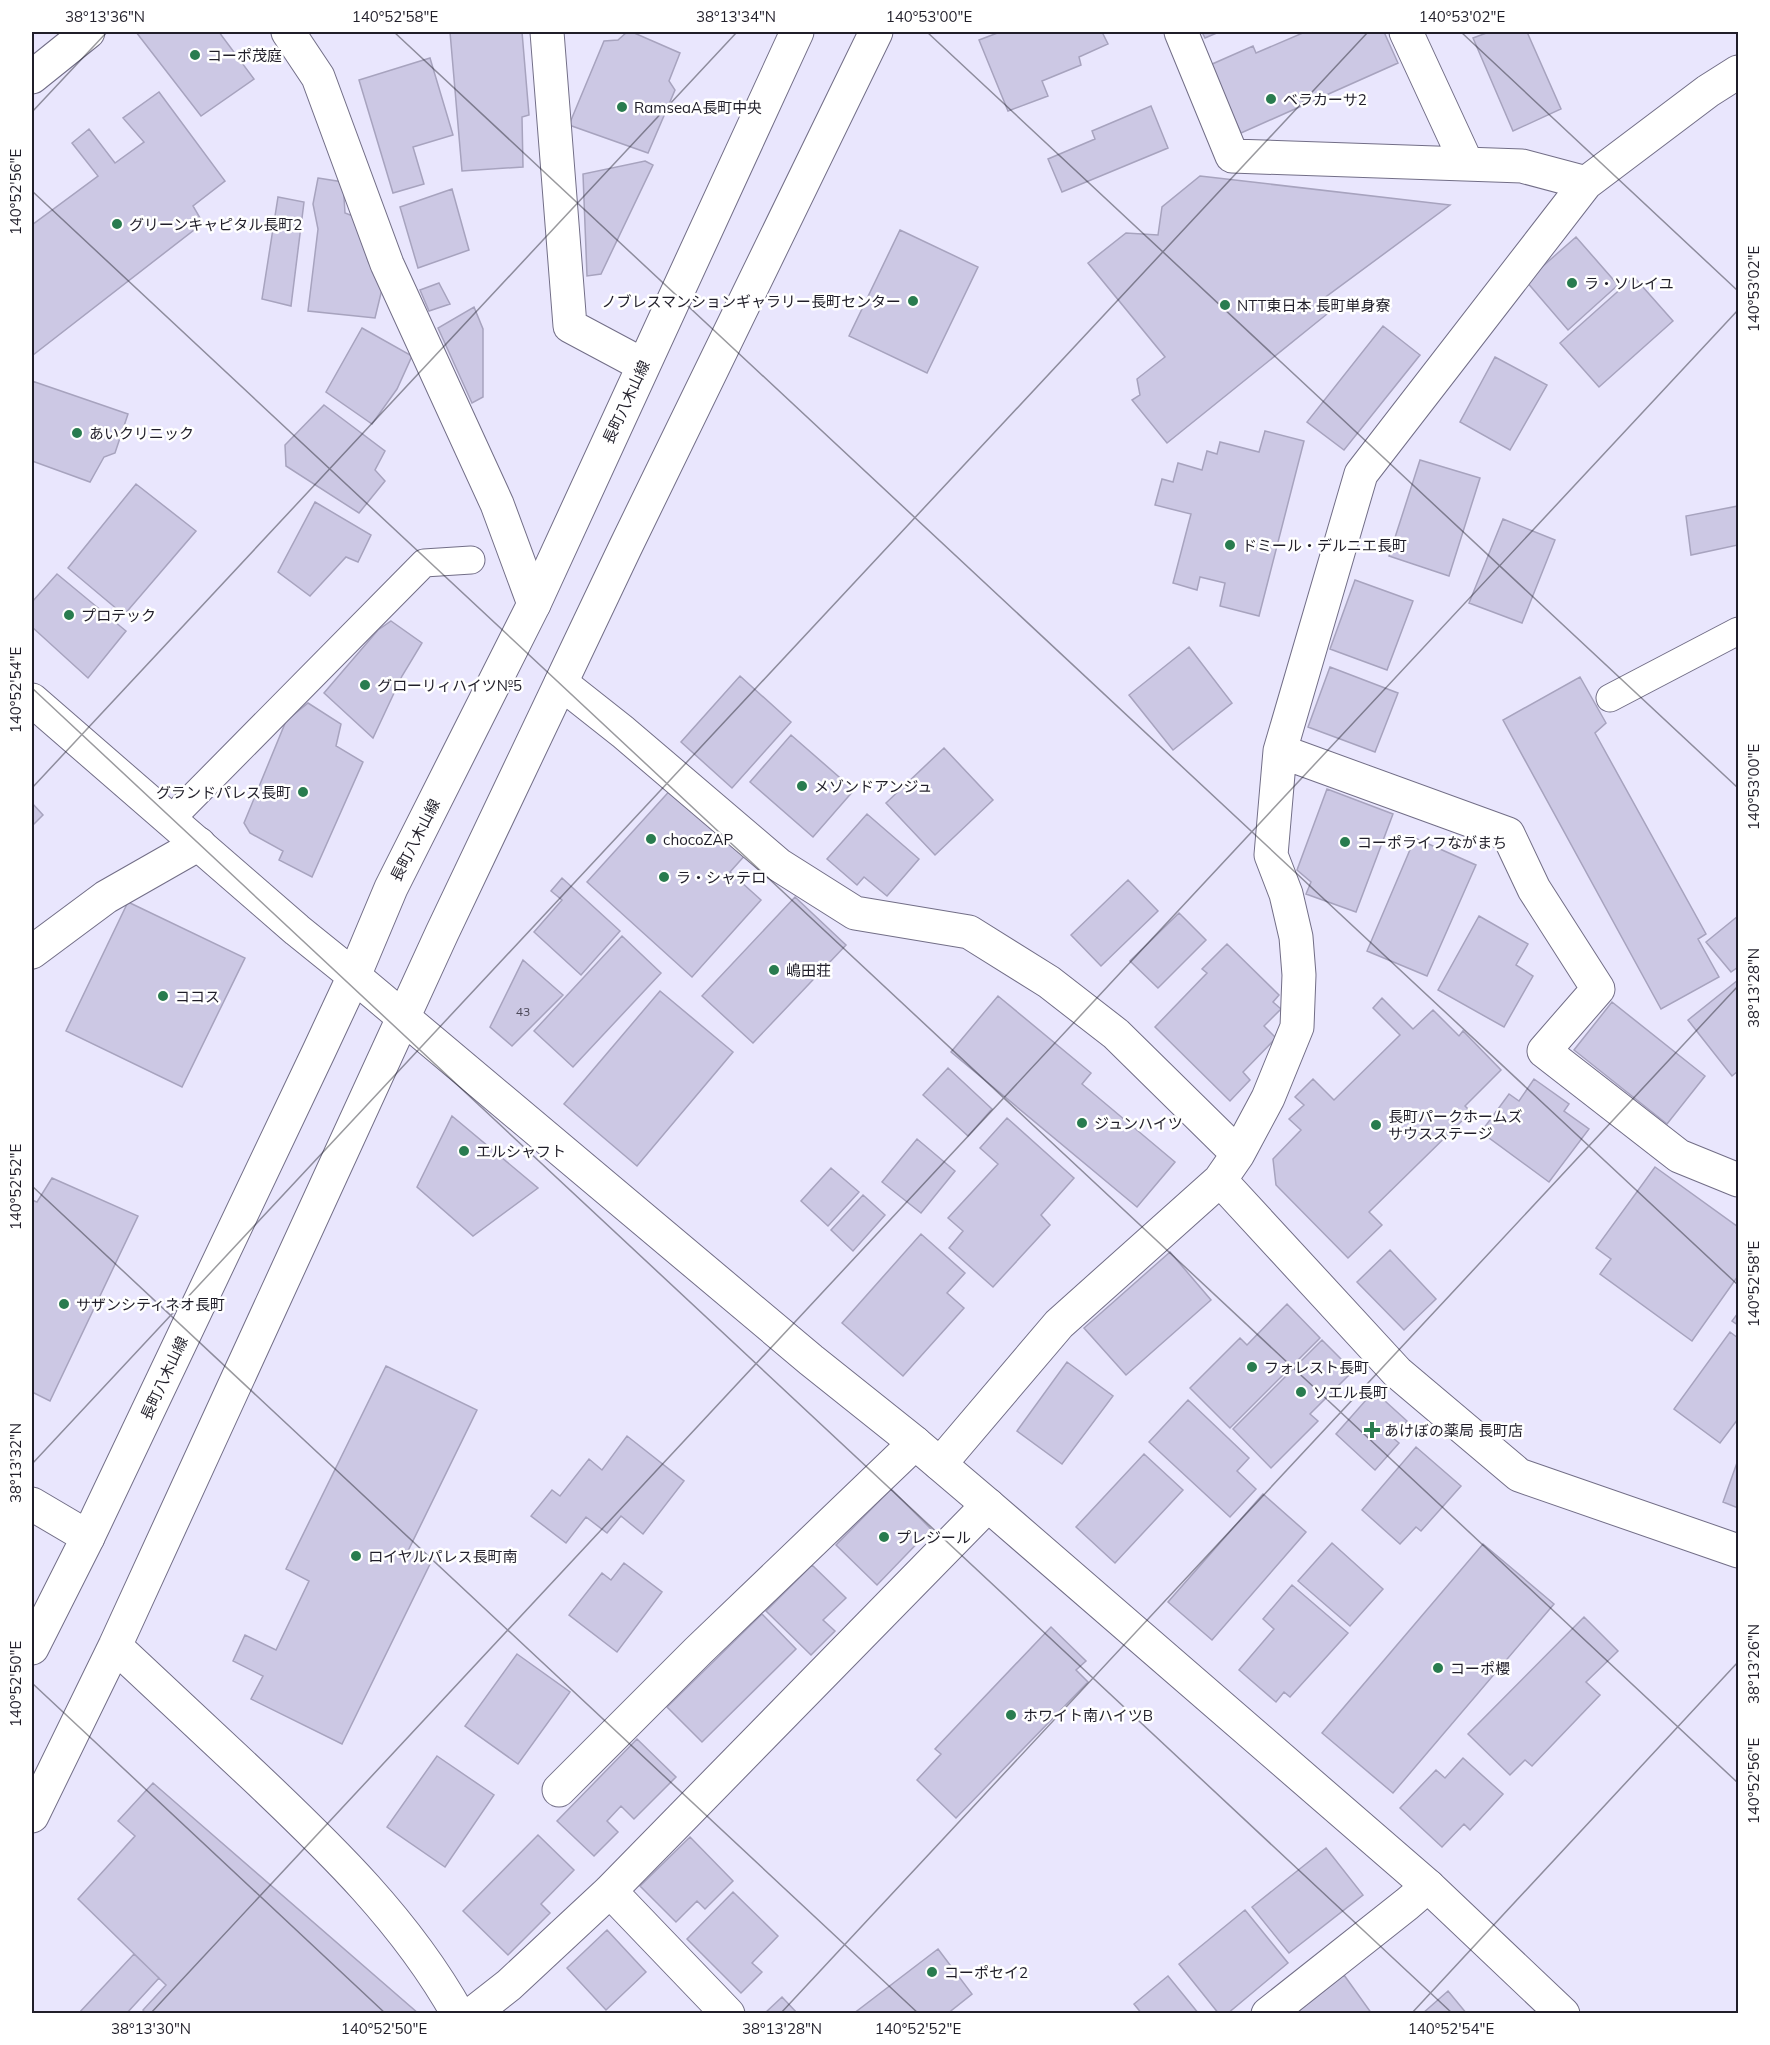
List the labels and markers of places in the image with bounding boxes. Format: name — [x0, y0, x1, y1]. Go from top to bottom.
place label: コーポ茂庭 — [207, 46, 282, 65]
marker: コーポ茂庭 — [188, 48, 202, 62]
place label: ベラカーサ2 — [1283, 90, 1367, 109]
marker: ベラカーサ2 — [1264, 92, 1278, 106]
place label: RamseaA長町中央 — [634, 98, 762, 117]
marker: RamseaA長町中央 — [615, 100, 629, 114]
place label: グリーンキャピタル長町2 — [129, 215, 302, 234]
marker: グリーンキャピタル長町2 — [110, 217, 124, 231]
place label: ラ・ソレイユ — [1584, 274, 1674, 293]
marker: ラ・ソレイユ — [1565, 276, 1579, 290]
place label: ノブレスマンションギャラリー長町センター — [601, 292, 901, 311]
marker: ノブレスマンションギャラリー長町センター — [906, 294, 920, 308]
place label: NTT東日本 長町単身寮 — [1237, 296, 1390, 315]
marker: NTT東日本 長町単身寮 — [1218, 298, 1232, 312]
place label: あいクリニック — [89, 424, 194, 443]
marker: あいクリニック — [70, 426, 84, 440]
place label: ドミール・デルニエ長町 — [1242, 536, 1407, 555]
marker: ドミール・デルニエ長町 — [1223, 538, 1237, 552]
place label: プロテック — [81, 606, 156, 625]
marker: プロテック — [62, 608, 76, 622]
place label: グローリィハイツ№5 — [377, 676, 522, 695]
marker: グローリィハイツ№5 — [358, 678, 372, 692]
place label: メゾンドアンジュ — [814, 777, 932, 796]
marker: メゾンドアンジュ — [795, 779, 809, 793]
place label: グランドパレス長町 — [156, 783, 291, 802]
marker: グランドパレス長町 — [296, 785, 310, 799]
place label: chocoZAP — [663, 830, 733, 849]
marker: chocoZAP — [644, 832, 658, 846]
place label: コーポライフながまち — [1357, 833, 1507, 852]
marker: コーポライフながまち — [1338, 835, 1352, 849]
place label: ラ・シャテロ — [676, 868, 766, 887]
marker: ラ・シャテロ — [657, 870, 671, 884]
place label: 嶋田荘 — [786, 961, 831, 980]
marker: 嶋田荘 — [767, 963, 781, 977]
place label: ココス — [175, 987, 220, 1006]
marker: ココス — [156, 989, 170, 1003]
place label: 長町パークホームズ サウスステージ — [1388, 1107, 1523, 1143]
place label: ジュンハイツ — [1094, 1114, 1183, 1133]
marker: ジュンハイツ — [1075, 1116, 1089, 1130]
marker: 長町パークホームズ サウスステージ — [1369, 1118, 1383, 1132]
place label: エルシャフト — [476, 1142, 566, 1161]
marker: エルシャフト — [457, 1144, 471, 1158]
place label: サザンシティネオ長町 — [76, 1295, 225, 1314]
marker: サザンシティネオ長町 — [57, 1297, 71, 1311]
place label: フォレスト長町 — [1264, 1358, 1369, 1377]
marker: フォレスト長町 — [1245, 1360, 1259, 1374]
place label: ソエル長町 — [1313, 1383, 1388, 1402]
marker: ソエル長町 — [1294, 1385, 1308, 1399]
place label: あけぼの薬局 長町店 — [1384, 1421, 1523, 1440]
marker: あけぼの薬局 長町店 — [1365, 1423, 1379, 1437]
place label: プレジール — [896, 1528, 971, 1547]
marker: プレジール — [877, 1530, 891, 1544]
place label: ロイヤルパレス長町南 — [368, 1547, 518, 1566]
marker: ロイヤルパレス長町南 — [349, 1549, 363, 1563]
place label: コーポ櫻 — [1450, 1659, 1510, 1678]
marker: コーポ櫻 — [1431, 1661, 1445, 1675]
place label: ホワイト南ハイツB — [1023, 1706, 1153, 1725]
marker: ホワイト南ハイツB — [1004, 1708, 1018, 1722]
place label: コーポセイ2 — [944, 1963, 1028, 1982]
marker: コーポセイ2 — [925, 1965, 939, 1979]

